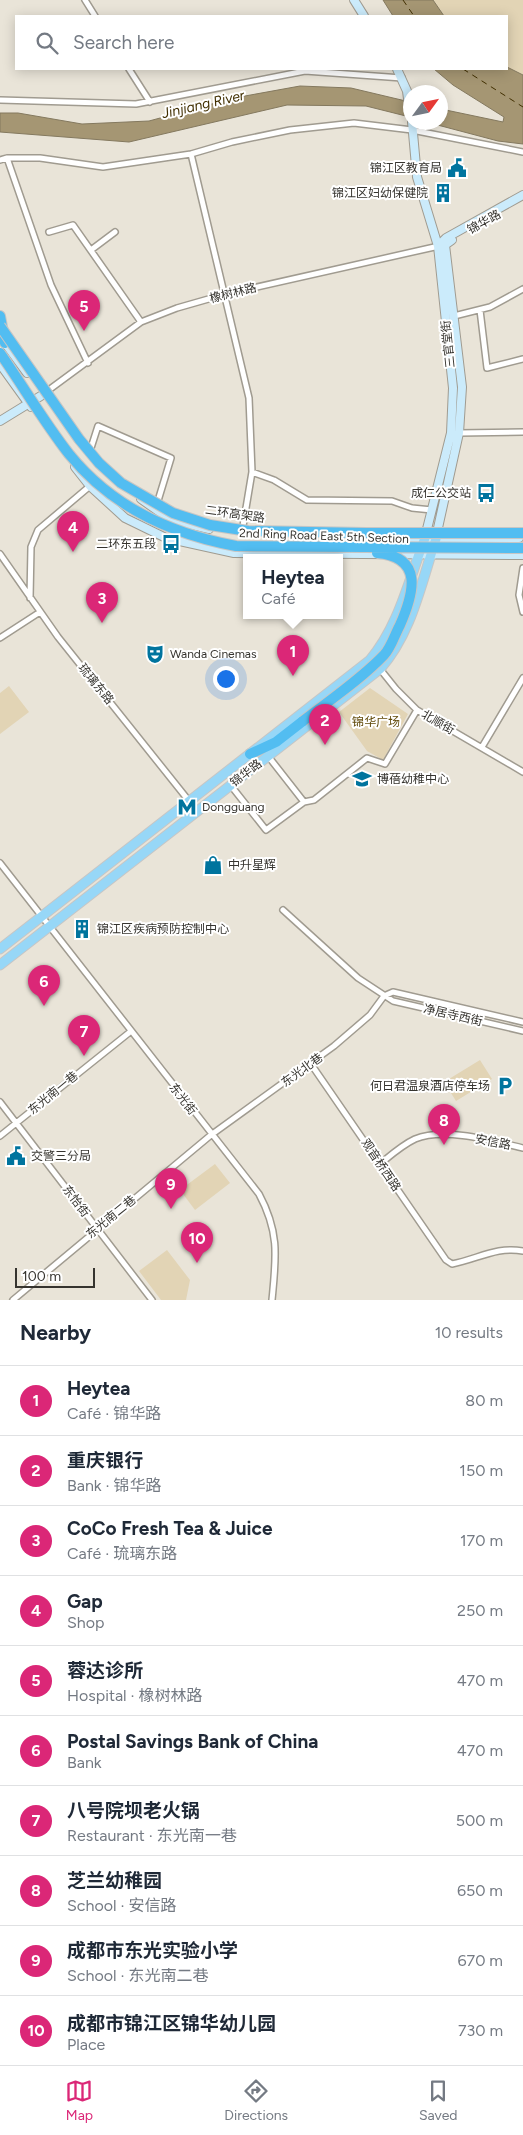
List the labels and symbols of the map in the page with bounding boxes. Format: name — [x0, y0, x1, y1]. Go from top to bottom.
north arrow — [403, 85, 448, 130]
water label: Jinjiang River — [159, 86, 247, 122]
public building icon: 锦江区教育局 — [446, 157, 468, 179]
place label: 锦江区教育局 — [370, 161, 442, 175]
building icon: 锦江区妇幼保健院 — [432, 182, 454, 204]
place label: 锦江区妇幼保健院 — [332, 186, 428, 200]
street label: 锦华路 — [465, 207, 503, 237]
street label: 橡树林路 — [208, 280, 258, 306]
pin: 5 — [68, 290, 100, 331]
street label: 三官堂街 — [439, 319, 457, 369]
bus stop icon: 成仁公交站 — [475, 482, 497, 504]
place label: 成仁公交站 — [411, 486, 471, 500]
street label: 二环高架路 — [204, 503, 266, 525]
pin: 4 — [57, 511, 89, 552]
street label: 2nd Ring Road East 5th Section — [239, 526, 409, 546]
bus stop icon: 二环东五段 — [160, 533, 182, 555]
place label: 二环东五段 — [96, 537, 156, 551]
pin: 3 — [86, 582, 118, 623]
pin: 1 — [277, 635, 309, 676]
theatre icon: Wanda Cinemas — [144, 643, 166, 665]
place label: Wanda Cinemas — [170, 647, 257, 661]
street label: 琉璃东路 — [75, 661, 117, 707]
your location — [213, 666, 239, 692]
pin: 2 — [309, 704, 341, 745]
street label: 北顺街 — [419, 707, 457, 737]
park label: 锦华广场 — [352, 715, 400, 729]
street label: 锦华路 — [228, 756, 264, 790]
school or university icon: 博蓓幼稚中心 — [351, 768, 373, 790]
place label: 博蓓幼稚中心 — [377, 772, 449, 786]
metro station icon: Dongguang — [176, 796, 198, 818]
place label: Dongguang — [202, 800, 265, 814]
shop icon: 中升星辉 — [202, 854, 224, 876]
place label: 中升星辉 — [228, 858, 276, 872]
building icon: 锦江区疾病预防控制中心 — [71, 918, 93, 940]
place label: 锦江区疾病预防控制中心 — [97, 922, 229, 936]
pin: 6 — [28, 965, 60, 1006]
street label: 净居寺西街 — [422, 1001, 484, 1029]
pin: 7 — [68, 1015, 100, 1056]
street label: 东光北巷 — [278, 1050, 326, 1090]
street label: 东光南一巷 — [25, 1069, 81, 1117]
parking icon: 何日君温泉酒店停车场 — [494, 1075, 516, 1097]
place label: 何日君温泉酒店停车场 — [370, 1079, 490, 1093]
street label: 东光街 — [166, 1081, 200, 1117]
pin: 8 — [428, 1104, 460, 1145]
street label: 安信路 — [474, 1132, 512, 1152]
street label: 观音桥西路 — [358, 1136, 404, 1194]
public building icon: 交警三分局 — [5, 1145, 27, 1167]
place label: 交警三分局 — [31, 1149, 91, 1163]
pin: 9 — [155, 1168, 187, 1209]
street label: 东怡街 — [60, 1182, 92, 1220]
street label: 东光南二巷 — [83, 1193, 139, 1241]
pin: 10 — [181, 1222, 213, 1263]
scale bar — [15, 1265, 95, 1288]

